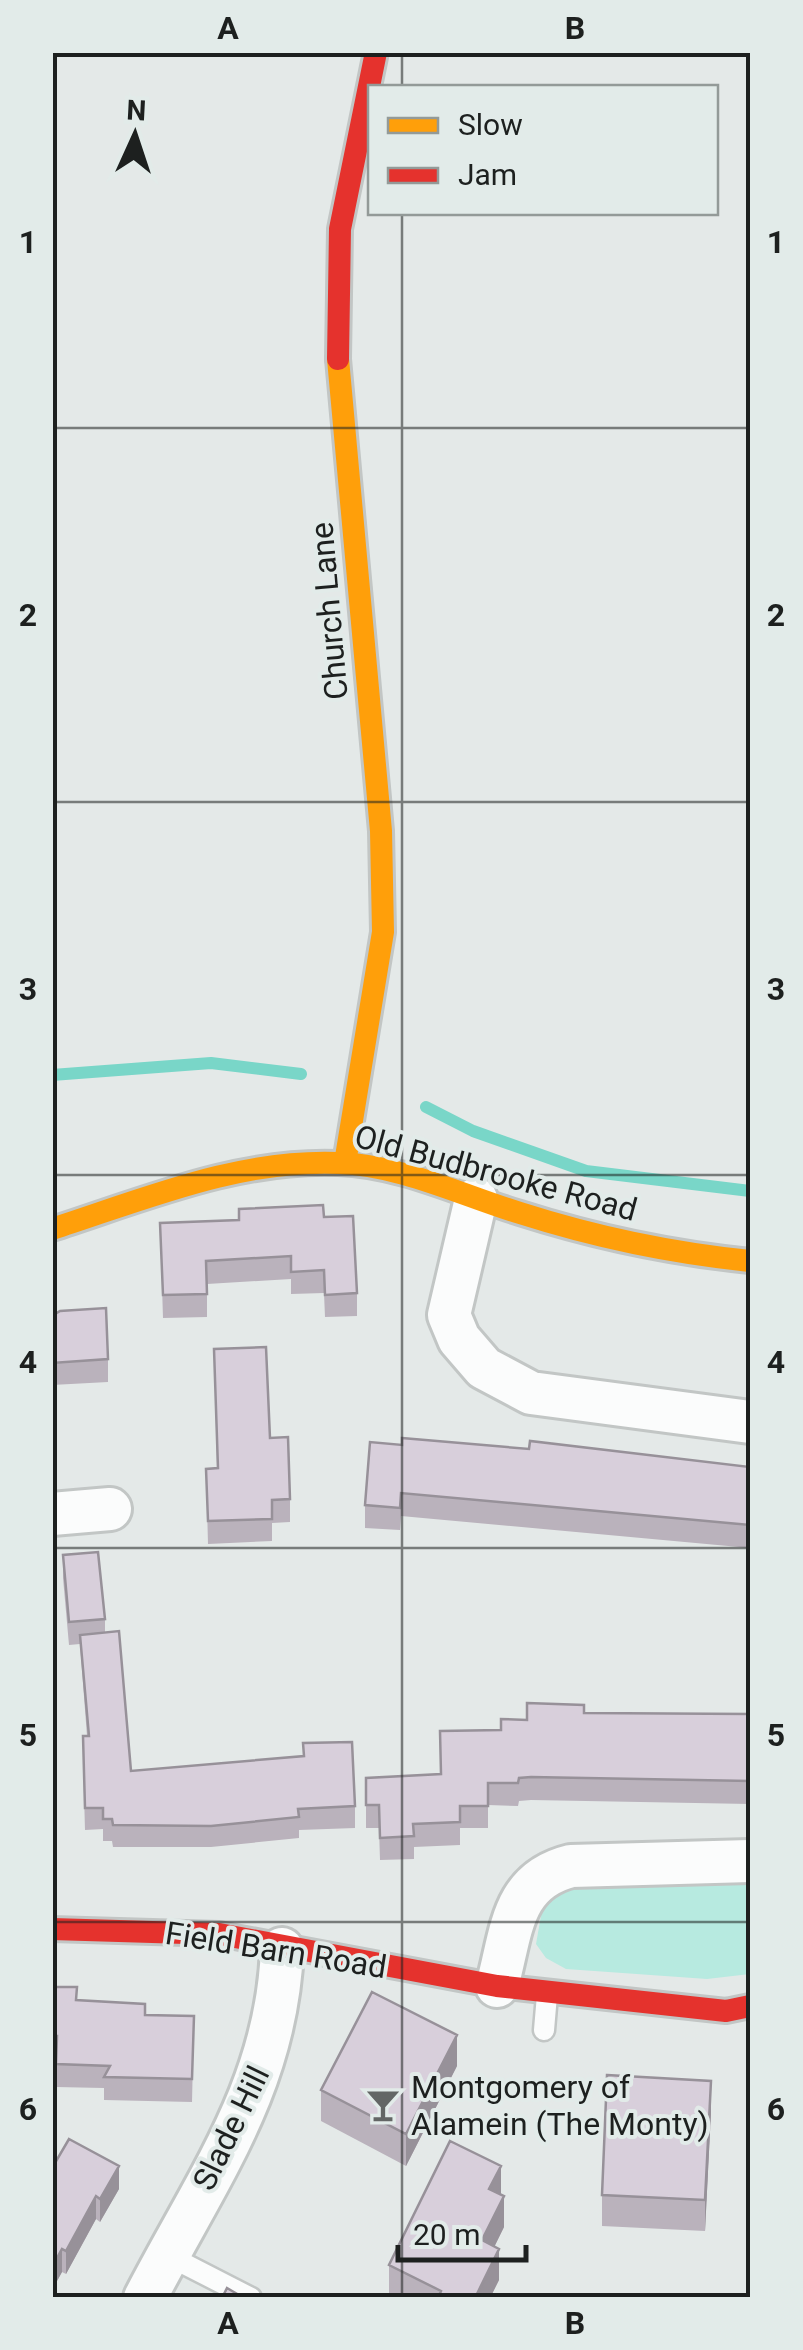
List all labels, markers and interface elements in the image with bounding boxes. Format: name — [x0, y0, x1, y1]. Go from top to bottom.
text: A — [217, 9, 239, 47]
text: B — [565, 9, 585, 47]
north arrow — [85, 85, 185, 185]
legend — [368, 85, 718, 215]
text: N — [126, 94, 147, 128]
text: Slow — [458, 107, 523, 142]
text: Jam — [458, 157, 517, 192]
text: 1 — [19, 223, 37, 261]
text: 1 — [767, 223, 785, 261]
street label: Church Lane — [302, 521, 356, 701]
text: 2 — [19, 596, 37, 634]
text: 2 — [767, 596, 785, 634]
text: 3 — [19, 970, 37, 1008]
text: 3 — [767, 970, 785, 1008]
street label: Old Budbrooke Road — [351, 1117, 641, 1229]
text: 4 — [19, 1343, 37, 1381]
text: 4 — [767, 1343, 785, 1381]
text: 5 — [19, 1716, 37, 1754]
text: 5 — [767, 1716, 785, 1754]
street label: Field Barn Road — [163, 1914, 389, 1986]
street label: Slade Hill — [185, 2060, 277, 2196]
place label: Montgomery of Alamein (The Monty) — [411, 2068, 709, 2143]
bar icon: Montgomery of Alamein (The Monty) — [364, 2086, 402, 2124]
text: 6 — [19, 2090, 37, 2128]
text: 6 — [767, 2090, 785, 2128]
scale bar — [398, 2200, 526, 2262]
text: 20 m — [413, 2217, 480, 2252]
text: A — [217, 2304, 239, 2342]
text: B — [565, 2304, 585, 2342]

